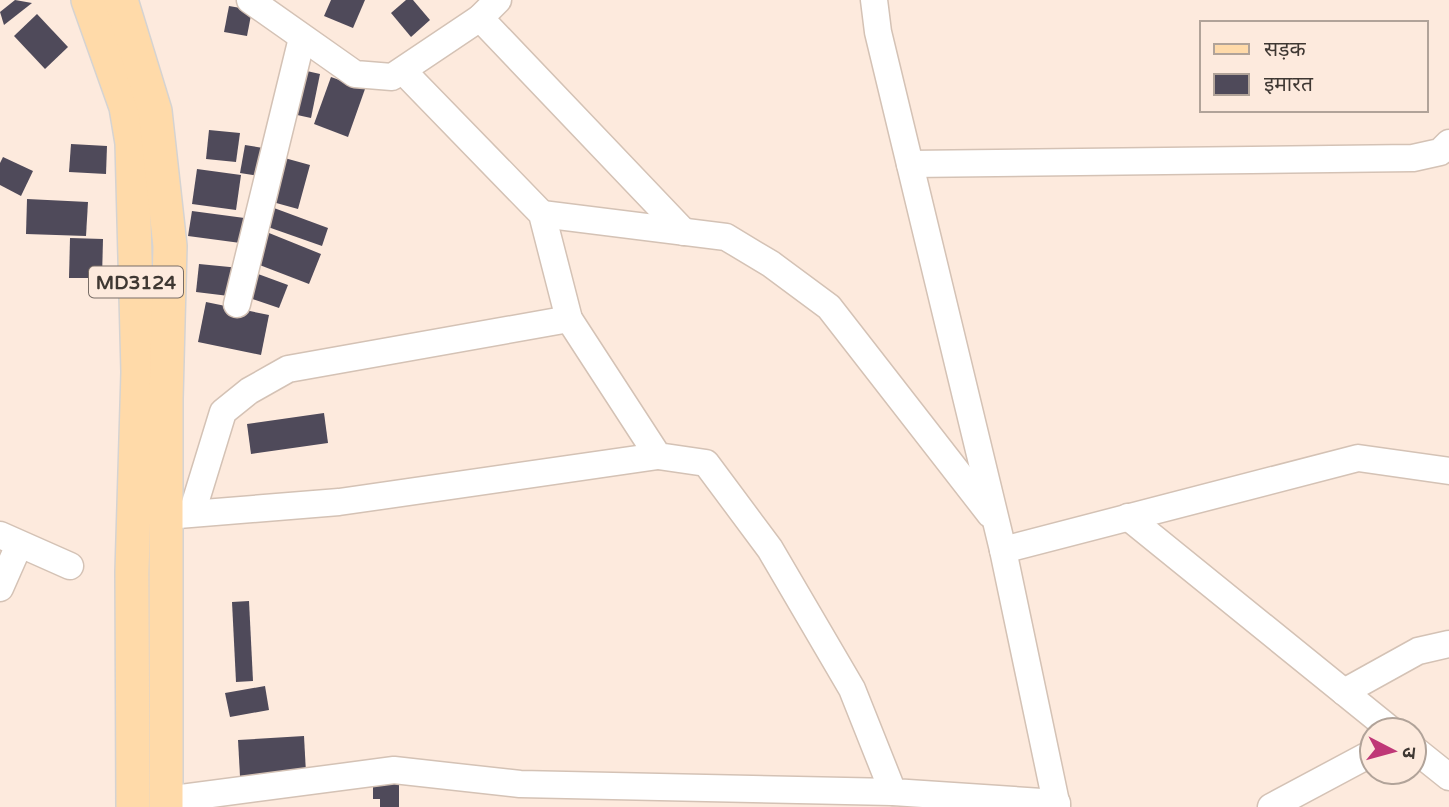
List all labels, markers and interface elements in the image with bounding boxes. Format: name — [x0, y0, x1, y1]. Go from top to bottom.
legend — [1200, 21, 1428, 112]
text: सड़क — [1264, 37, 1306, 62]
text: इमारत — [1264, 72, 1314, 97]
road number: MD3124 — [89, 266, 183, 298]
north arrow — [1358, 716, 1428, 786]
text: उ — [1397, 746, 1420, 760]

